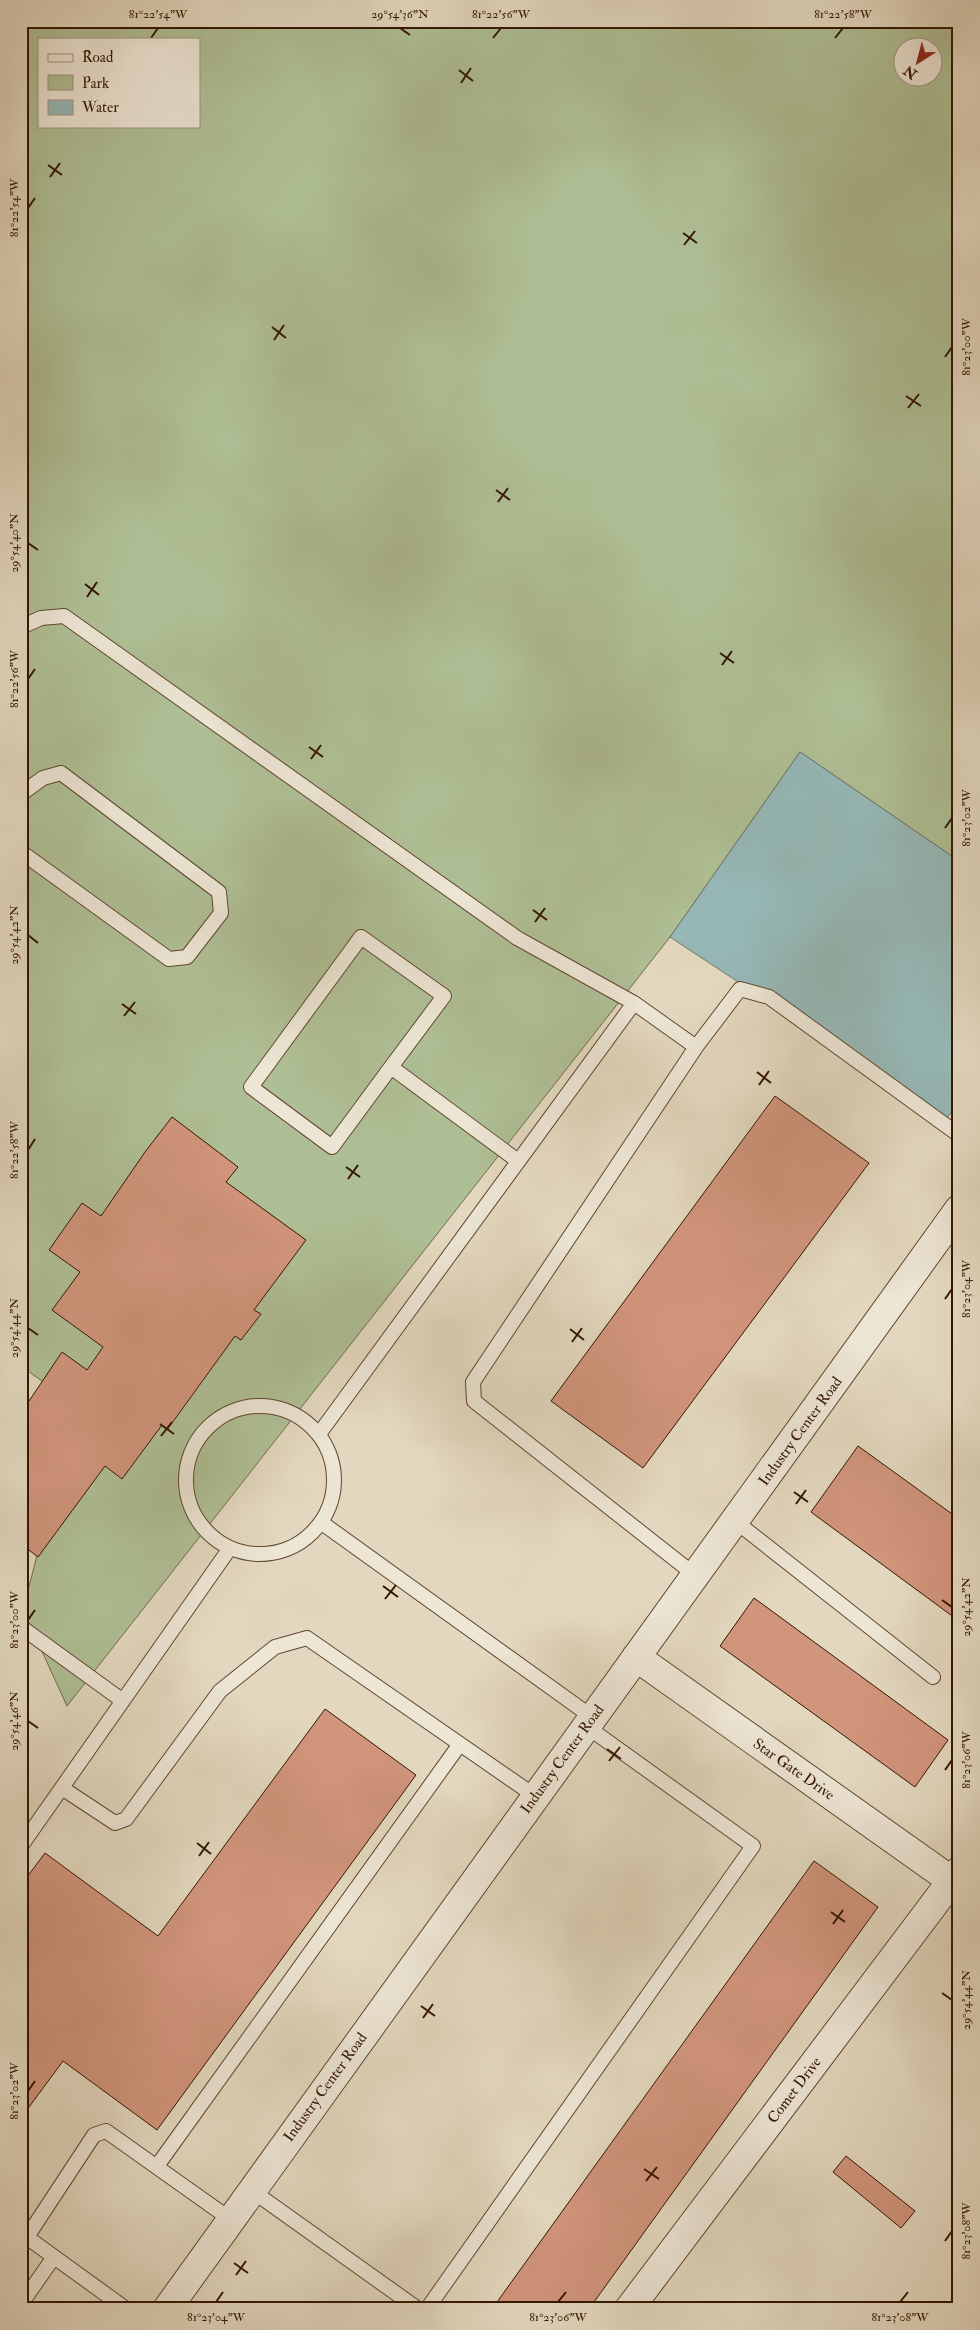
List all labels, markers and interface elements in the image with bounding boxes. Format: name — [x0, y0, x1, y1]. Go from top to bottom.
text: 81°22'54"W — [129, 7, 188, 22]
text: 29°54'36"N — [371, 7, 429, 22]
text: 81°22'56"W — [472, 7, 531, 22]
text: 81°22'58"W — [814, 7, 873, 22]
legend — [38, 38, 200, 128]
north arrow — [892, 38, 942, 88]
text: Road — [82, 48, 114, 67]
text: N — [900, 61, 922, 83]
text: Park — [82, 74, 109, 93]
text: Water — [81, 98, 119, 117]
text: 81°22'54"W — [7, 178, 22, 237]
text: 81°23'00"W — [959, 317, 974, 376]
text: 29°54'40"N — [7, 513, 22, 573]
text: 81°22'56"W — [7, 649, 22, 708]
text: 81°23'02"W — [959, 788, 974, 847]
text: 29°54'42"N — [7, 905, 22, 965]
text: 81°22'58"W — [7, 1120, 22, 1179]
text: 81°23'04"W — [959, 1259, 974, 1318]
text: 29°54'44"N — [7, 1298, 22, 1358]
street label: Industry Center Road — [754, 1372, 847, 1490]
text: 29°54'42"N — [959, 1577, 974, 1637]
text: 81°23'00"W — [7, 1590, 22, 1649]
text: 29°54'46"N — [7, 1691, 22, 1751]
street label: Industry Center Road — [516, 1700, 609, 1818]
text: 81°23'06"W — [959, 1730, 974, 1789]
street label: Star Gate Drive — [749, 1734, 838, 1805]
text: 29°54'44"N — [959, 1970, 974, 2030]
street label: Industry Center Road — [279, 2028, 372, 2146]
street label: Comet Drive — [763, 2053, 826, 2127]
text: 81°23'02"W — [7, 2061, 22, 2120]
text: 81°23'08"W — [959, 2202, 974, 2260]
text: 81°23'04"W — [187, 2310, 246, 2325]
text: 81°23'06"W — [529, 2310, 588, 2325]
text: 81°23'08"W — [871, 2310, 929, 2325]

